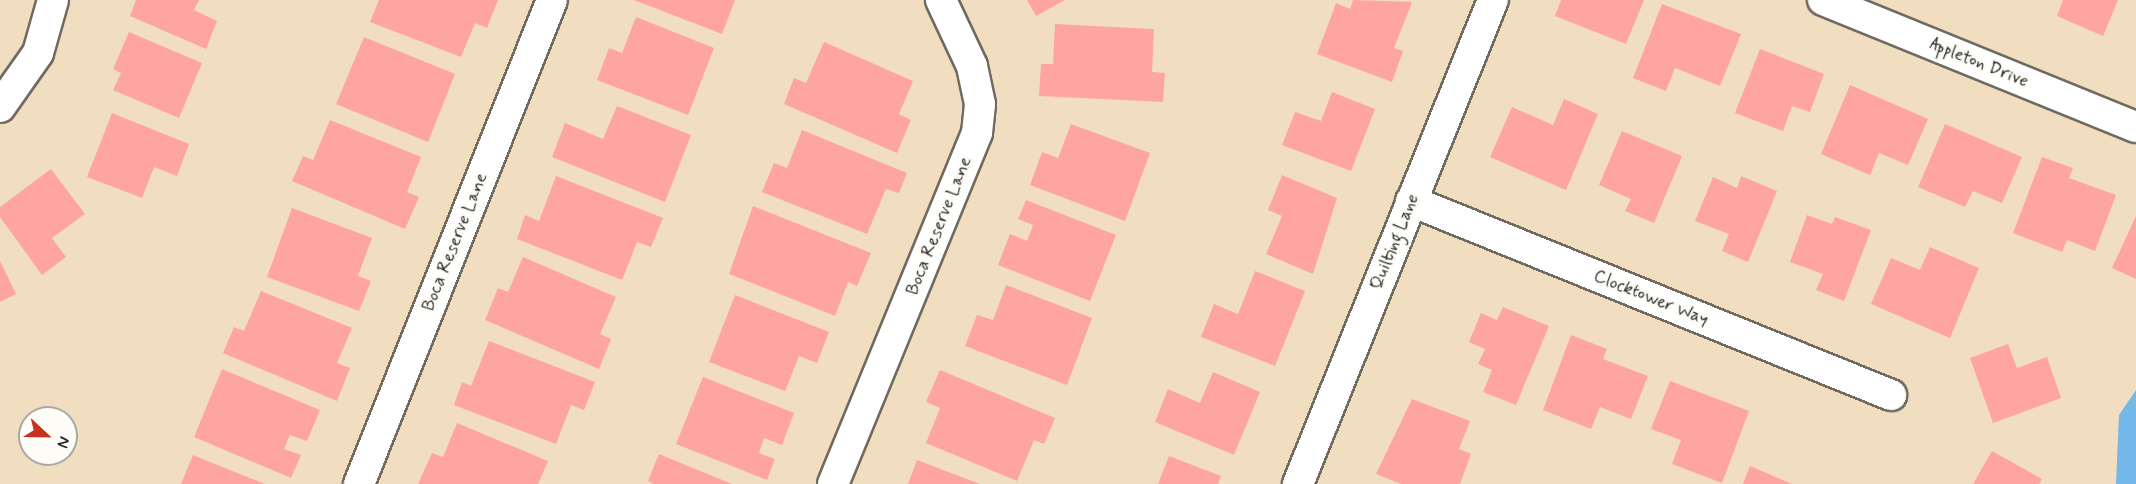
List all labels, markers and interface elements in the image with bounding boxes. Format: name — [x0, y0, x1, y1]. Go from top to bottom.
street label: Appleton Drive — [1927, 34, 2031, 92]
street label: Boca Reserve Lane — [902, 155, 976, 297]
street label: Boca Reserve Lane — [418, 171, 492, 313]
street label: Quilting Lane — [1366, 190, 1424, 294]
street label: Clocktower Way — [1589, 265, 1713, 331]
north arrow — [18, 406, 78, 466]
text: N — [52, 433, 75, 451]

